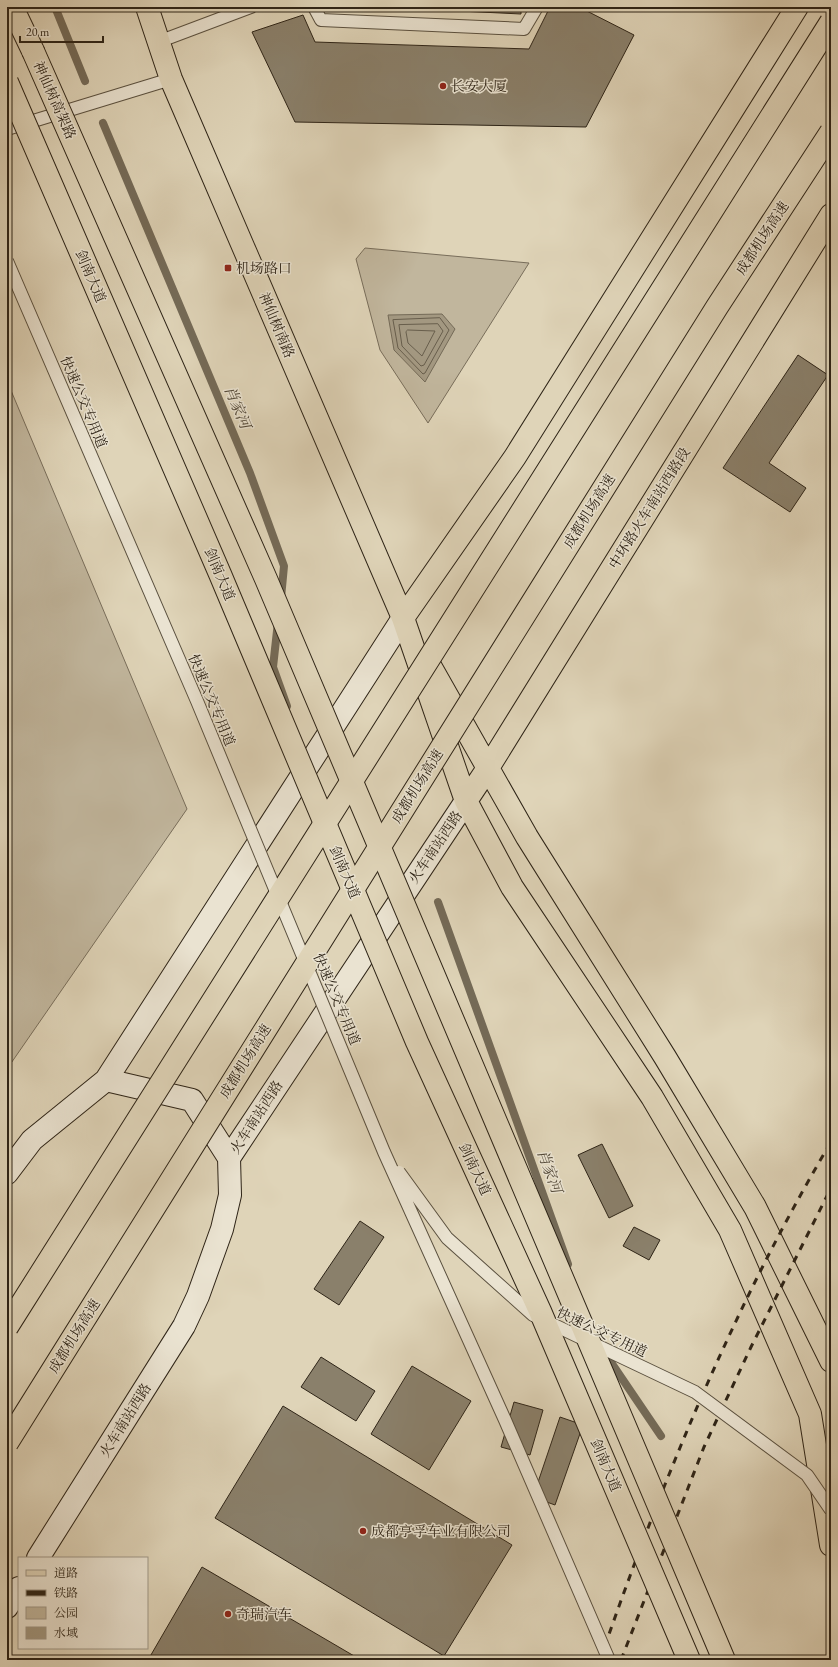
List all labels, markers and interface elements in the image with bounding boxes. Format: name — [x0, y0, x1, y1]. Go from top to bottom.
scale bar — [20, 18, 103, 44]
text: 20 m — [26, 24, 50, 40]
street label: 神仙树高架路 — [30, 58, 80, 142]
place label: 长安大厦 — [451, 77, 507, 95]
marker: 长安大厦 — [438, 81, 448, 91]
street label: 成都机场高速 — [732, 198, 792, 278]
street label: 剑南大道 — [72, 247, 110, 305]
place label: 机场路口 — [236, 259, 292, 277]
marker: 机场路口 — [223, 263, 233, 273]
street label: 神仙树南路 — [255, 289, 299, 361]
street label: 快速公交专用道 — [57, 353, 111, 451]
water label: 肖家河 — [220, 383, 257, 434]
street label: 中环路火车南站西路段 — [604, 444, 694, 572]
street label: 成都机场高速 — [559, 471, 619, 551]
street label: 剑南大道 — [201, 545, 239, 603]
street label: 快速公交专用道 — [185, 651, 239, 749]
street label: 成都机场高速 — [387, 746, 447, 826]
street label: 火车南站西路 — [404, 807, 466, 887]
street label: 剑南大道 — [326, 843, 364, 901]
street label: 快速公交专用道 — [310, 950, 364, 1048]
street label: 成都机场高速 — [215, 1021, 275, 1101]
street label: 火车南站西路 — [226, 1077, 286, 1157]
street label: 剑南大道 — [455, 1140, 495, 1198]
water label: 肖家河 — [533, 1147, 568, 1198]
street label: 成都机场高速 — [44, 1296, 104, 1376]
street label: 快速公交专用道 — [554, 1303, 650, 1361]
street label: 火车南站西路 — [95, 1380, 155, 1460]
street label: 剑南大道 — [587, 1436, 625, 1494]
place label: 成都亨孚车业有限公司 — [371, 1522, 511, 1540]
marker: 成都亨孚车业有限公司 — [358, 1526, 368, 1536]
legend — [18, 1557, 148, 1649]
text: 道路 — [54, 1565, 78, 1581]
text: 铁路 — [54, 1585, 78, 1601]
text: 公园 — [54, 1605, 78, 1621]
place label: 奇瑞汽车 — [236, 1605, 292, 1623]
marker: 奇瑞汽车 — [223, 1609, 233, 1619]
text: 水域 — [54, 1625, 78, 1641]

